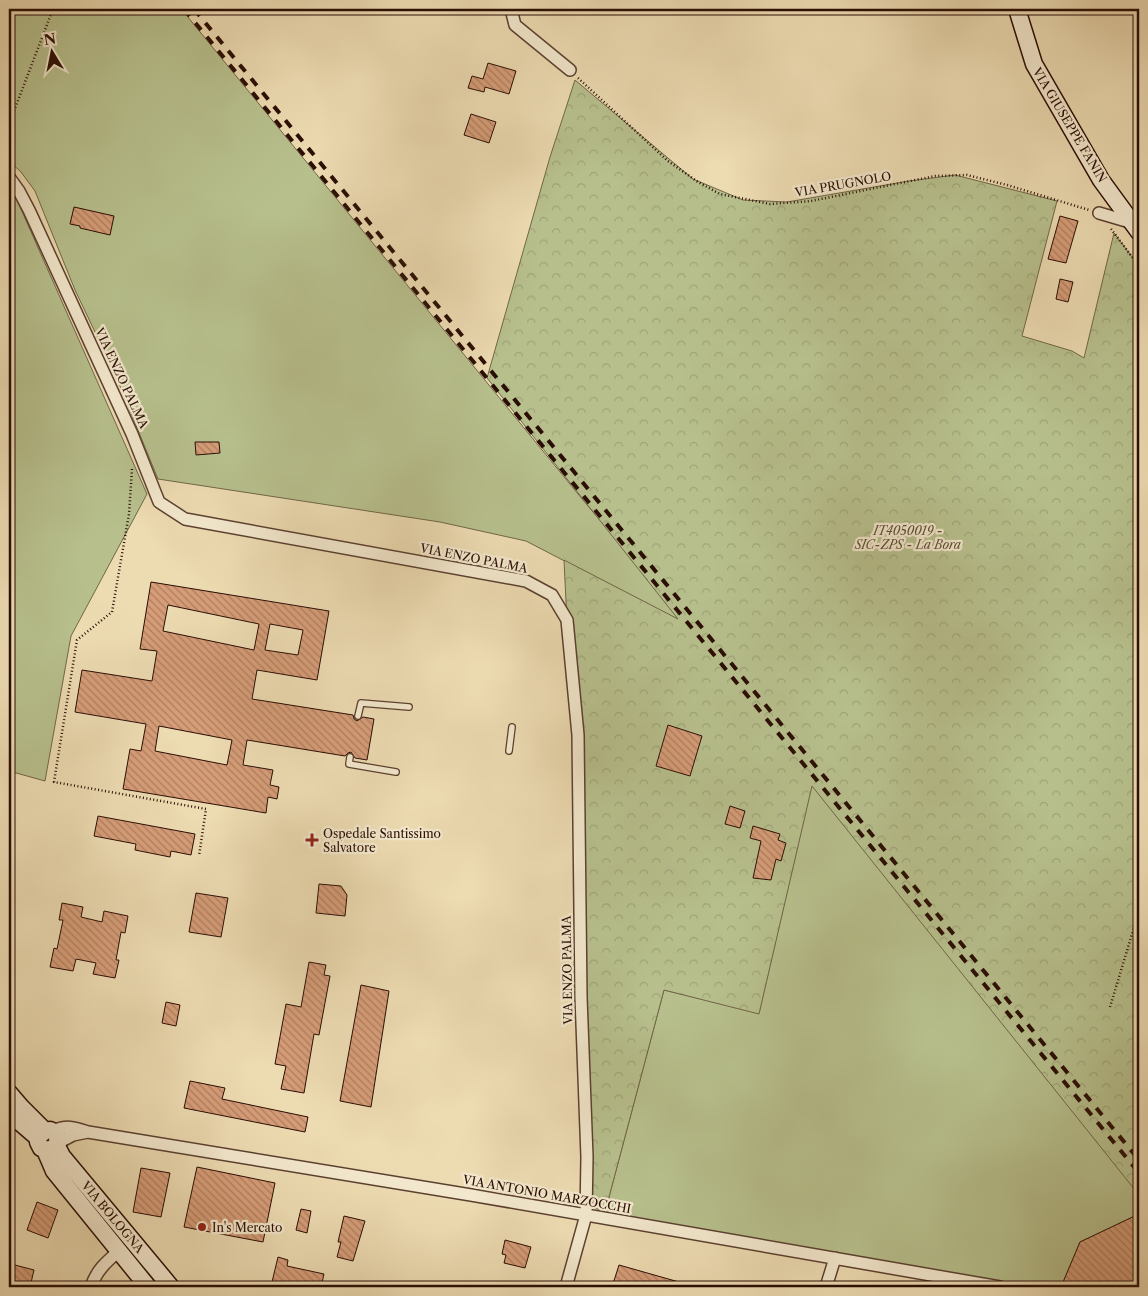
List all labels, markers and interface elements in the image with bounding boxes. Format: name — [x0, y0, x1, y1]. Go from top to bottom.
north arrow — [28, 28, 78, 78]
text: N — [42, 29, 57, 49]
street label: VIA GIUSEPPE FANIN — [1029, 64, 1110, 185]
street label: VIA PRUGNOLO — [793, 168, 892, 200]
street label: VIA ENZO PALMA — [92, 324, 152, 432]
park label: IT4050019 - SIC-ZPS - La Bora — [854, 523, 961, 552]
street label: VIA ENZO PALMA — [418, 540, 530, 576]
place label: Ospedale Santissimo Salvatore — [323, 826, 441, 855]
marker: Ospedale Santissimo Salvatore — [305, 833, 319, 847]
street label: VIA ENZO PALMA — [559, 914, 575, 1026]
street label: VIA ANTONIO MARZOCCHI — [461, 1172, 632, 1216]
street label: VIA BOLOGNA — [78, 1177, 148, 1257]
place label: In's Mercato — [212, 1220, 282, 1235]
marker: In's Mercato — [196, 1221, 208, 1233]

